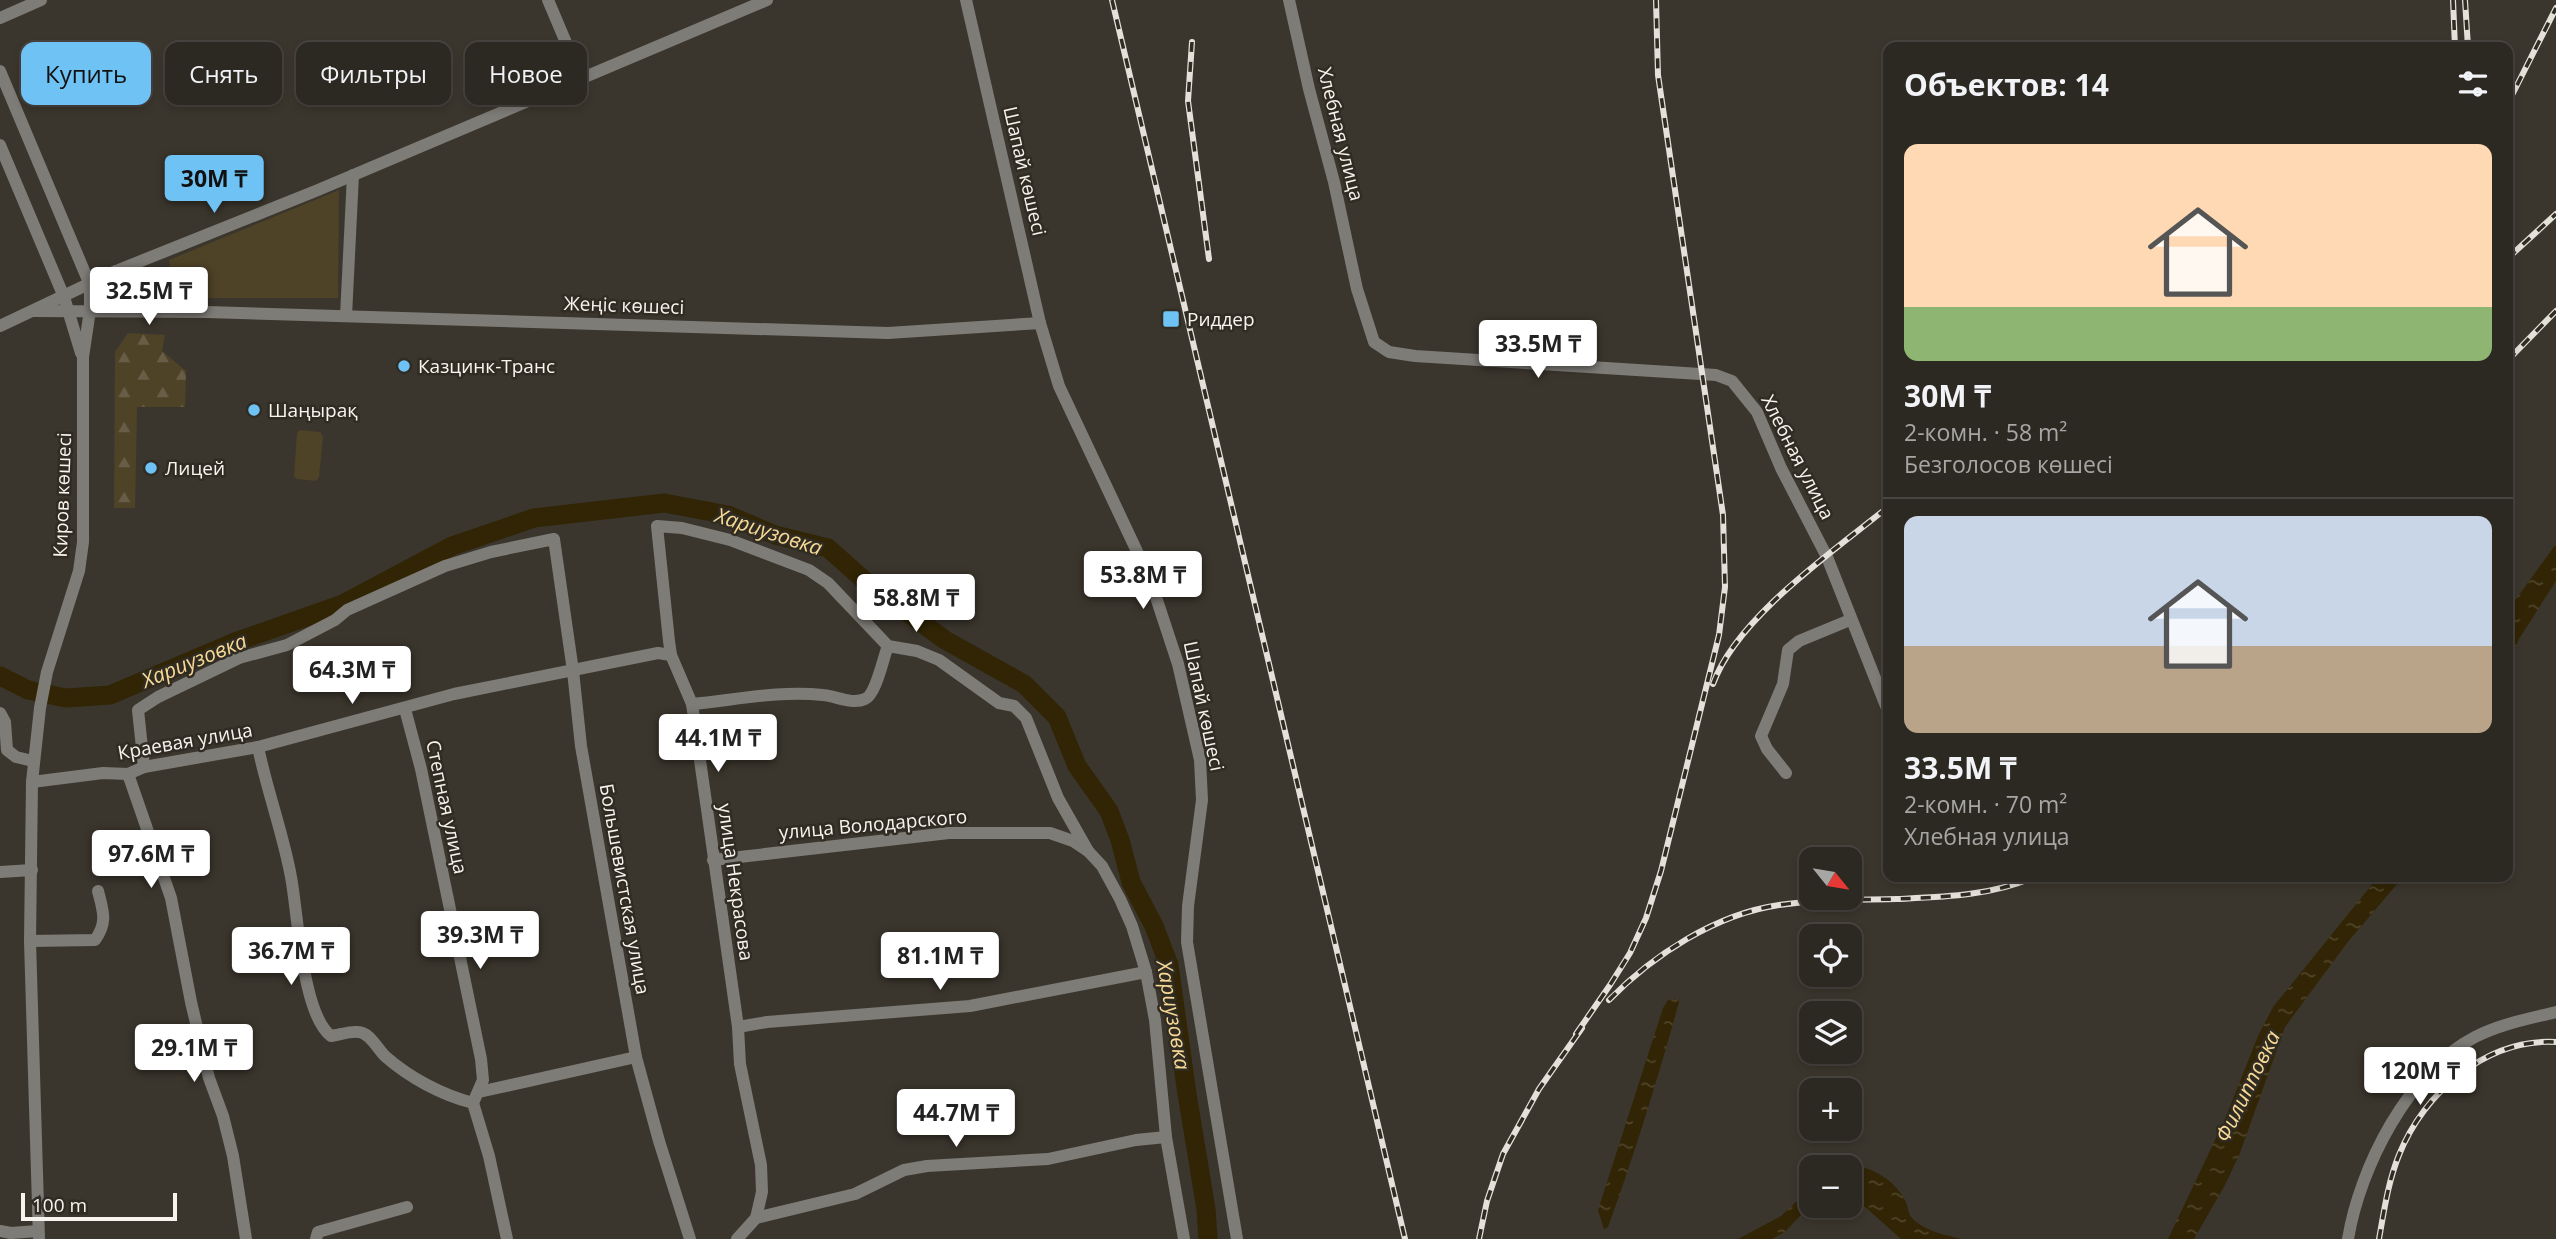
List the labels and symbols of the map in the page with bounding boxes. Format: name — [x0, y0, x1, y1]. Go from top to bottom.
street label: Хлебная улица — [1312, 64, 1370, 204]
street label: Шапай көшесі — [997, 104, 1053, 238]
pin: 30M ₸ — [165, 156, 263, 215]
pin: 32.5M ₸ — [84, 268, 214, 327]
street label: Жеңіс көшесі — [563, 290, 685, 320]
place label: Риддер — [1187, 306, 1255, 332]
marker: Риддер — [1161, 309, 1181, 329]
pin: 33.5M ₸ — [1473, 320, 1603, 380]
place label: Казцинк-Транс — [418, 353, 555, 379]
marker: Казцинк-Транс — [396, 358, 412, 374]
street label: Хлебная улица — [1755, 390, 1841, 524]
place label: Шаңырақ — [268, 397, 358, 423]
marker: Шаңырақ — [246, 402, 262, 418]
street label: Киров көшесі — [47, 432, 77, 558]
place label: Лицей — [165, 455, 225, 481]
marker: Лицей — [143, 460, 159, 476]
water label: Хариузовка — [710, 500, 826, 562]
pin: 53.8M ₸ — [1078, 552, 1208, 611]
pin: 58.8M ₸ — [851, 574, 981, 634]
water label: Хариузовка — [135, 626, 251, 695]
street label: Шапай көшесі — [1178, 639, 1230, 773]
pin: 64.3M ₸ — [287, 646, 417, 706]
pin: 44.1M ₸ — [653, 714, 783, 774]
street label: Краевая улица — [116, 716, 254, 766]
street label: Степная улица — [420, 738, 474, 876]
street label: Большевистская улица — [594, 782, 656, 996]
street label: улица Некрасова — [712, 802, 760, 962]
street label: улица Володарского — [778, 803, 968, 845]
pin: 97.6M ₸ — [86, 830, 216, 890]
north arrow — [1799, 847, 1862, 910]
pin: 39.3M ₸ — [415, 912, 545, 971]
pin: 36.7M ₸ — [226, 928, 356, 987]
pin: 81.1M ₸ — [875, 932, 1005, 992]
water label: Хариузовка — [1150, 956, 1197, 1072]
pin: 29.1M ₸ — [129, 1024, 259, 1084]
water label: Филипповка — [2208, 1026, 2286, 1146]
pin: 120M ₸ — [2363, 1048, 2477, 1107]
pin: 44.7M ₸ — [891, 1090, 1021, 1149]
scale bar — [21, 1190, 177, 1222]

